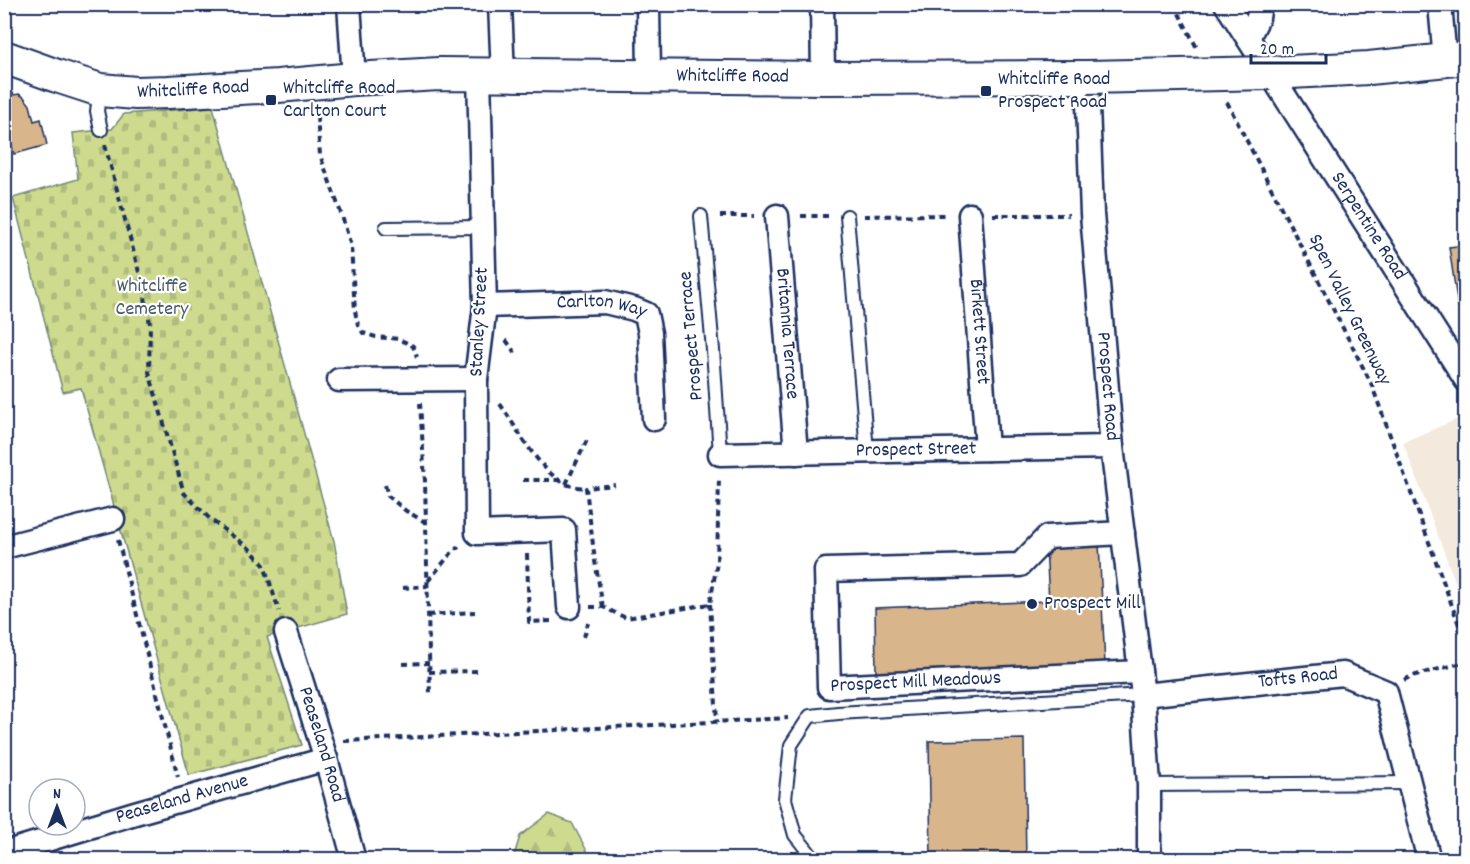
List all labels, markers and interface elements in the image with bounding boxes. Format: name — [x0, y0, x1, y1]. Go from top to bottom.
scale bar — [1251, 27, 1326, 65]
text: 20 m — [1260, 38, 1294, 63]
street label: Whitcliffe Road — [676, 62, 789, 92]
place label: Whitcliffe Road Prospect Road — [998, 66, 1110, 117]
street label: Whitcliffe Road — [137, 74, 250, 107]
place label: Whitcliffe Road Carlton Court — [283, 75, 395, 126]
marker: Whitcliffe Road Prospect Road — [979, 84, 993, 98]
marker: Whitcliffe Road Carlton Court — [264, 93, 278, 107]
street label: Serpentine Road — [1323, 167, 1413, 286]
street label: Spen Valley Greenway — [1300, 230, 1398, 391]
street label: Stanley Street — [463, 267, 497, 377]
street label: Britannia Terrace — [767, 267, 806, 400]
street label: Prospect Terrace — [672, 270, 712, 402]
park label: Whitcliffe Cemetery — [116, 273, 189, 324]
street label: Birkett Street — [961, 278, 996, 385]
street label: Carlton Way — [556, 288, 652, 327]
street label: Prospect Road — [1088, 331, 1125, 442]
street label: Prospect Street — [855, 435, 976, 466]
place label: Prospect Mill — [1044, 590, 1141, 618]
marker: Prospect Mill — [1025, 597, 1039, 611]
street label: Tofts Road — [1257, 661, 1339, 697]
street label: Prospect Mill Meadows — [830, 665, 1002, 701]
street label: Peaseland Road — [290, 683, 351, 806]
street label: Peaseland Avenue — [112, 768, 252, 832]
north arrow — [27, 777, 87, 837]
text: N — [53, 783, 61, 806]

